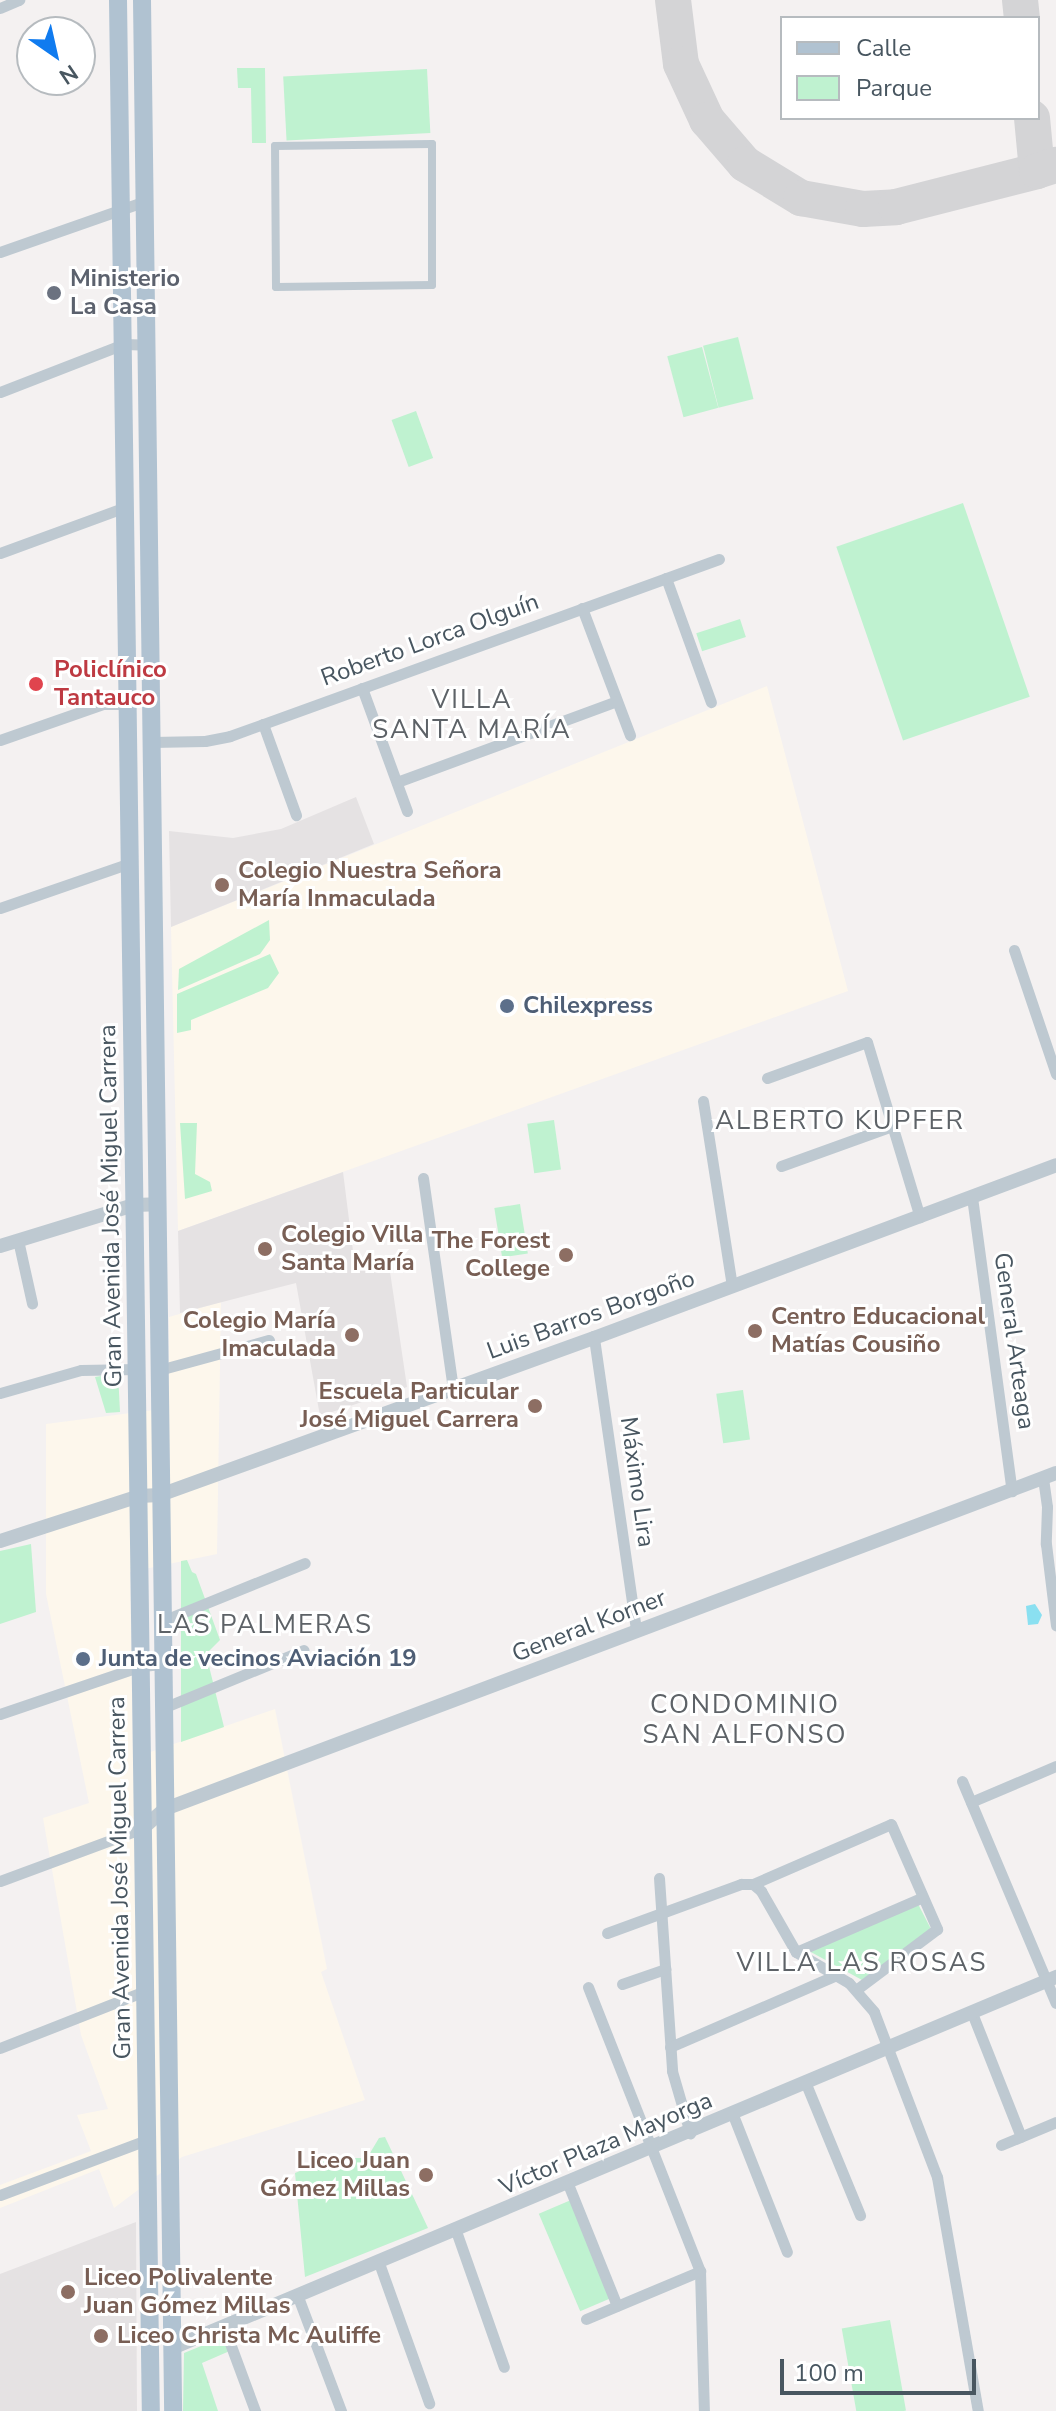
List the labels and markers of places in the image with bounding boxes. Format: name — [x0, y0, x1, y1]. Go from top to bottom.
place label: Ministerio La Casa — [70, 265, 180, 321]
marker: Ministerio La Casa — [45, 284, 63, 302]
place label: Policlínico Tantauco — [54, 656, 167, 712]
marker: Policlínico Tantauco — [25, 673, 47, 695]
place label: Colegio Nuestra Señora María Inmaculada — [238, 857, 502, 913]
marker: Colegio Nuestra Señora María Inmaculada — [213, 876, 231, 894]
place label: Chilexpress — [523, 992, 653, 1020]
marker: Chilexpress — [498, 997, 516, 1015]
place label: Colegio Villa Santa María — [281, 1221, 423, 1277]
place label: The Forest College — [432, 1227, 550, 1283]
marker: Colegio Villa Santa María — [256, 1240, 274, 1258]
marker: The Forest College — [557, 1246, 575, 1264]
place label: Centro Educacional Matías Cousiño — [771, 1303, 985, 1359]
place label: Colegio María Imaculada — [183, 1307, 336, 1363]
marker: Centro Educacional Matías Cousiño — [746, 1322, 764, 1340]
marker: Colegio María Imaculada — [343, 1326, 361, 1344]
place label: Escuela Particular José Miguel Carrera — [300, 1378, 519, 1434]
marker: Escuela Particular José Miguel Carrera — [526, 1397, 544, 1415]
place label: Junta de vecinos Aviación 19 — [99, 1645, 417, 1673]
marker: Junta de vecinos Aviación 19 — [74, 1650, 92, 1668]
place label: Liceo Juan Gómez Millas — [260, 2147, 410, 2203]
marker: Liceo Juan Gómez Millas — [417, 2166, 435, 2184]
place label: Liceo Polivalente Juan Gómez Millas — [84, 2264, 290, 2320]
marker: Liceo Polivalente Juan Gómez Millas — [59, 2283, 77, 2301]
place label: Liceo Christa Mc Auliffe — [117, 2322, 381, 2350]
marker: Liceo Christa Mc Auliffe — [92, 2327, 110, 2345]

